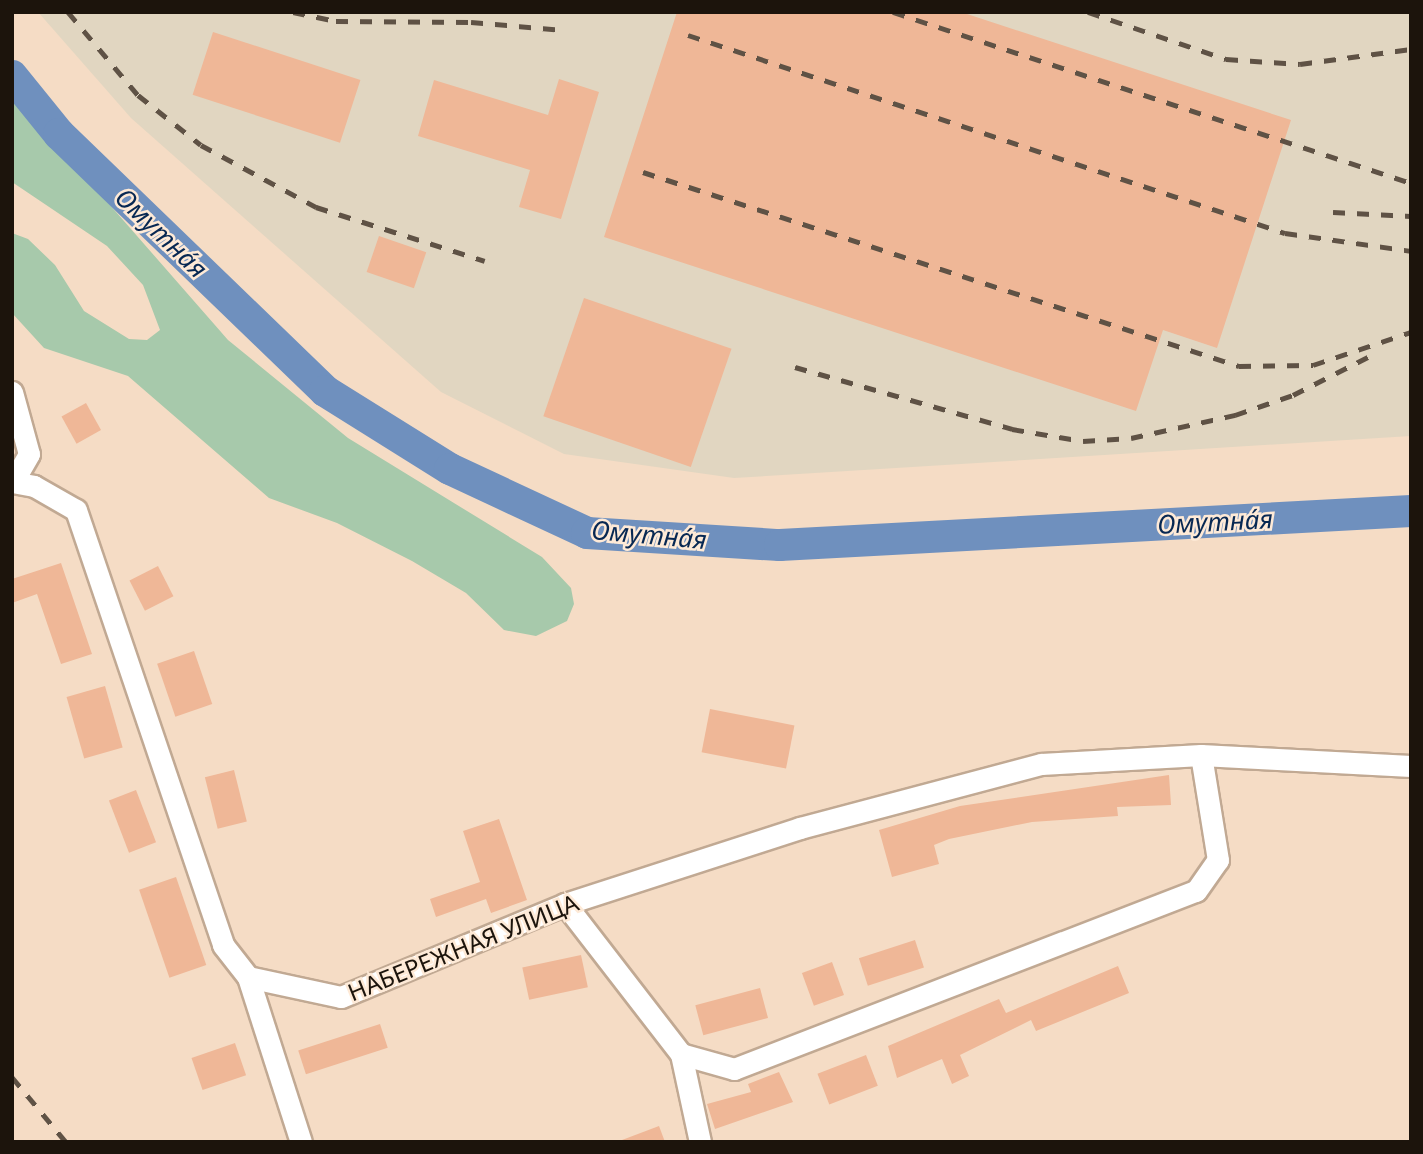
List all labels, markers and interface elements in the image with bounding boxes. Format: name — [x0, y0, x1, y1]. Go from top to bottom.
water label: Омутна́я — [109, 182, 213, 284]
water label: Омутна́я — [1157, 503, 1273, 541]
water label: Омутна́я — [590, 514, 708, 556]
street label: НАБЕРЕЖНАЯ УЛИЦА — [344, 888, 582, 1006]

